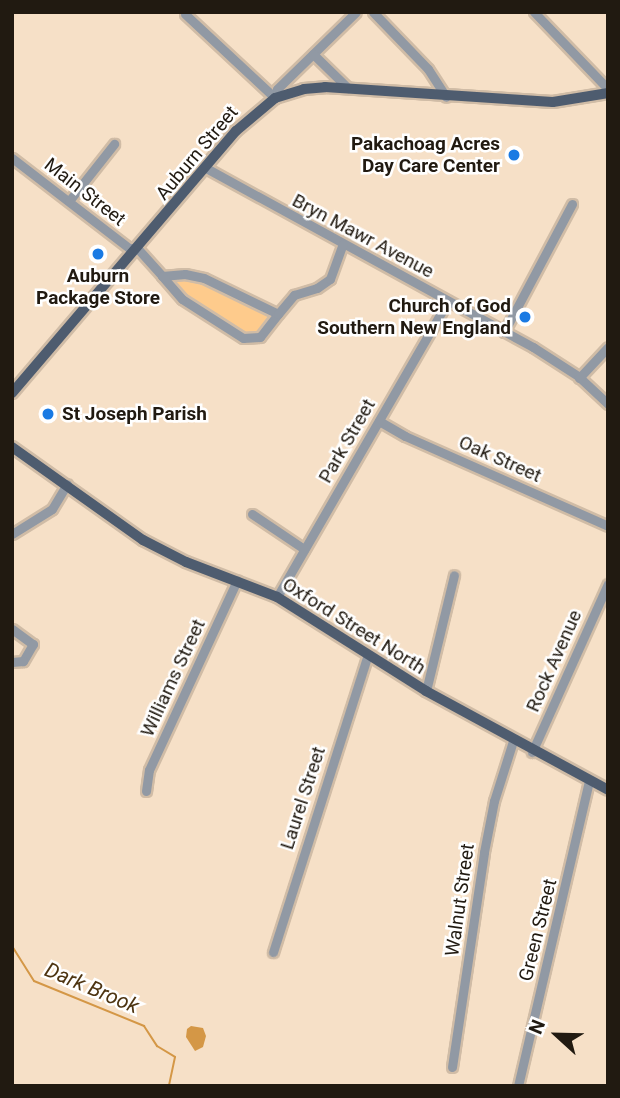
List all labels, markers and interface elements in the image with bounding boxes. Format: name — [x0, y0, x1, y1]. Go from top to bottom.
street label: Auburn Street — [151, 101, 243, 205]
place label: Pakachoag Acres Day Care Center — [351, 133, 500, 177]
marker: Pakachoag Acres Day Care Center — [506, 147, 522, 163]
street label: Main Street — [40, 153, 130, 231]
street label: Bryn Mawr Avenue — [288, 189, 438, 283]
marker: Auburn Package Store — [90, 246, 106, 262]
place label: Auburn Package Store — [36, 265, 160, 309]
place label: Church of God Southern New England — [317, 295, 511, 339]
marker: Church of God Southern New England — [517, 309, 533, 325]
street label: Park Street — [314, 395, 380, 487]
place label: St Joseph Parish — [62, 403, 207, 425]
marker: St Joseph Parish — [40, 406, 56, 422]
street label: Oak Street — [455, 431, 545, 487]
street label: Oxford Street North — [278, 573, 430, 679]
street label: Rock Avenue — [521, 607, 587, 715]
street label: Williams Street — [136, 616, 210, 740]
street label: Laurel Street — [276, 744, 330, 852]
street label: Walnut Street — [441, 842, 479, 958]
street label: Green Street — [514, 876, 562, 984]
water label: Dark Brook — [41, 957, 143, 1019]
north arrow — [522, 1000, 592, 1070]
text: N — [524, 1016, 550, 1037]

